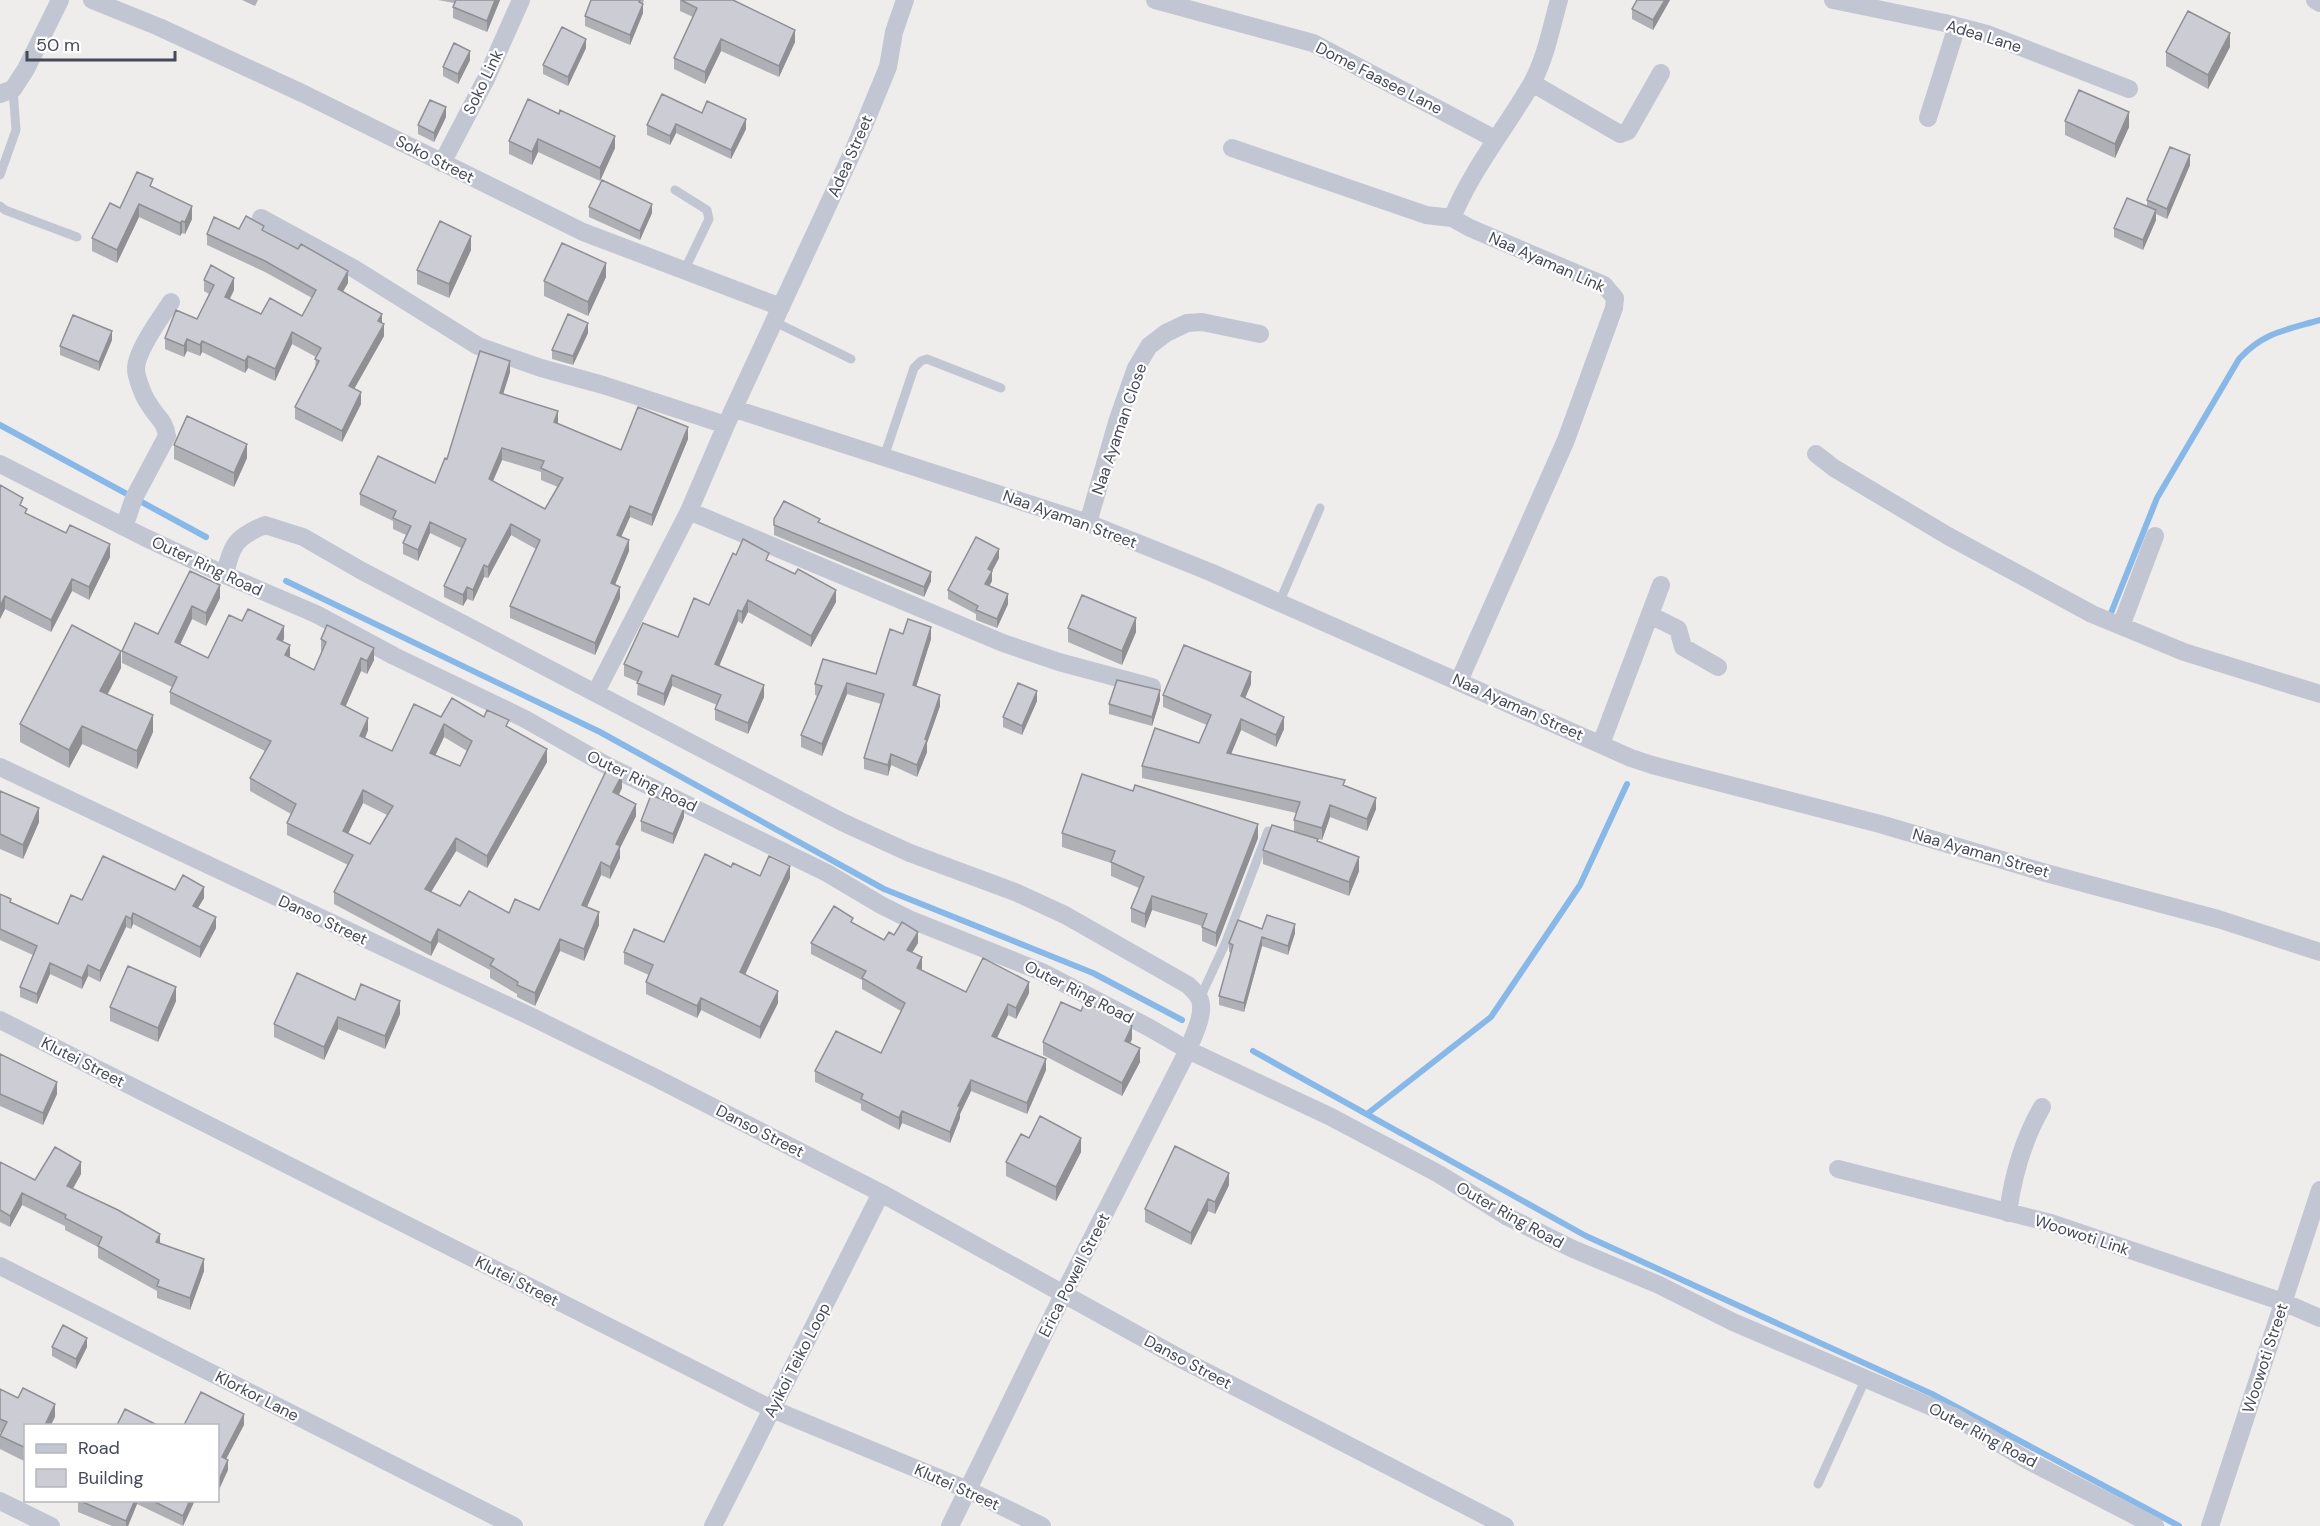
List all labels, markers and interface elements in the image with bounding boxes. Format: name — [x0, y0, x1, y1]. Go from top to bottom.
street label: Adea Lane — [1944, 15, 2024, 57]
scale bar — [27, 24, 176, 62]
text: 50 m — [36, 33, 80, 57]
street label: Dome Faasee Lane — [1312, 37, 1446, 119]
street label: Soko Link — [458, 46, 508, 118]
street label: Adea Street — [823, 112, 877, 200]
street label: Soko Street — [392, 130, 478, 188]
street label: Naa Ayaman Link — [1485, 227, 1609, 297]
street label: Naa Ayaman Close — [1087, 361, 1151, 497]
street label: Naa Ayaman Street — [1000, 485, 1140, 553]
street label: Outer Ring Road — [148, 531, 266, 601]
street label: Naa Ayaman Street — [1449, 669, 1587, 745]
street label: Outer Ring Road — [584, 745, 700, 817]
street label: Naa Ayaman Street — [1910, 823, 2052, 883]
street label: Danso Street — [275, 890, 371, 950]
street label: Outer Ring Road — [1021, 955, 1137, 1029]
street label: Klutei Street — [38, 1032, 128, 1092]
street label: Danso Street — [712, 1100, 808, 1162]
street label: Outer Ring Road — [1453, 1177, 1567, 1253]
street label: Erica Powell Street — [1034, 1209, 1114, 1341]
street label: Woowoti Link — [2032, 1210, 2132, 1260]
street label: Klutei Street — [472, 1251, 562, 1311]
street label: Ayikoi Teiko Loop — [759, 1299, 835, 1421]
street label: Woowoti Street — [2237, 1300, 2293, 1416]
street label: Danso Street — [1141, 1330, 1235, 1394]
street label: Klorkor Lane — [212, 1366, 302, 1426]
street label: Outer Ring Road — [1925, 1398, 2041, 1472]
legend — [24, 1424, 219, 1502]
text: Road — [78, 1436, 120, 1460]
street label: Klutei Street — [911, 1459, 1003, 1515]
text: Building — [78, 1466, 143, 1490]

